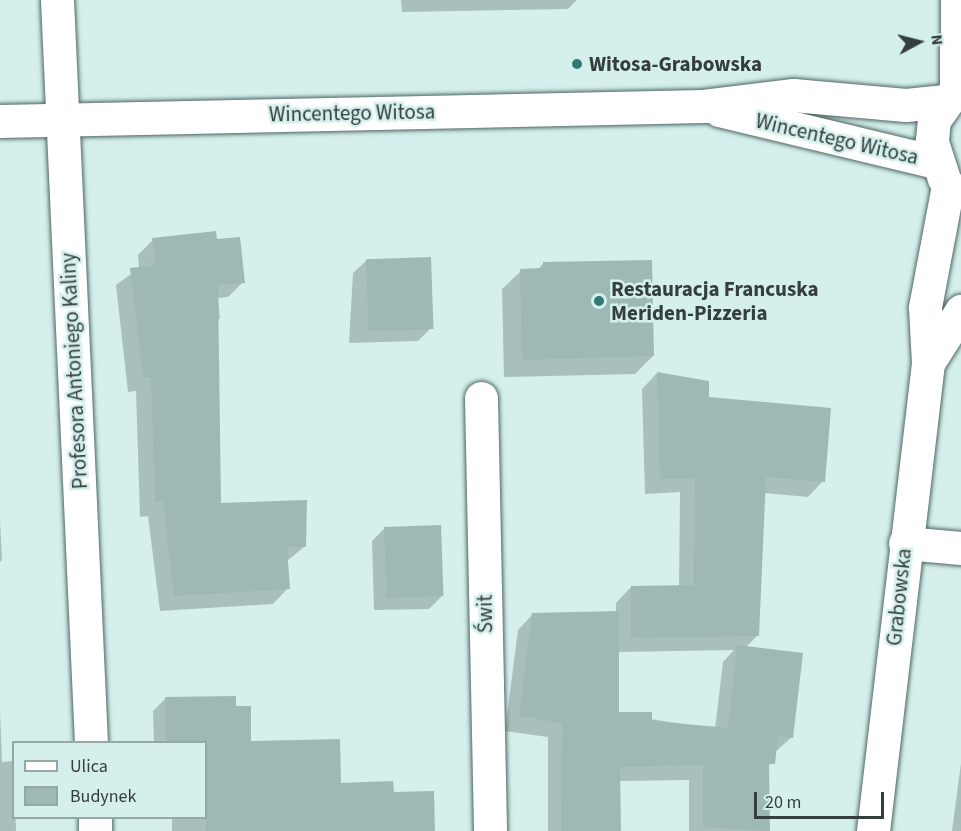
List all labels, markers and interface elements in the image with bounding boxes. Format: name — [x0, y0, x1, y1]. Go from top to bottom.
north arrow — [889, 12, 949, 72]
text: N — [925, 33, 948, 46]
place label: Witosa-Grabowska — [589, 51, 762, 77]
marker: Witosa-Grabowska — [570, 57, 584, 71]
street label: Wincentego Witosa — [269, 99, 435, 127]
street label: Wincentego Witosa — [753, 108, 921, 170]
street label: Profesora Antoniego Kaliny — [55, 252, 93, 490]
place label: Restauracja Francuska Meriden-Pizzeria — [611, 276, 819, 326]
marker: Restauracja Francuska Meriden-Pizzeria — [592, 294, 606, 308]
street label: Grabowska — [881, 547, 917, 647]
street label: Świt — [472, 594, 498, 634]
legend — [12, 741, 207, 819]
text: Ulica — [70, 754, 108, 779]
scale bar — [757, 780, 888, 818]
text: Budynek — [70, 784, 136, 809]
text: 20 m — [765, 790, 801, 815]

